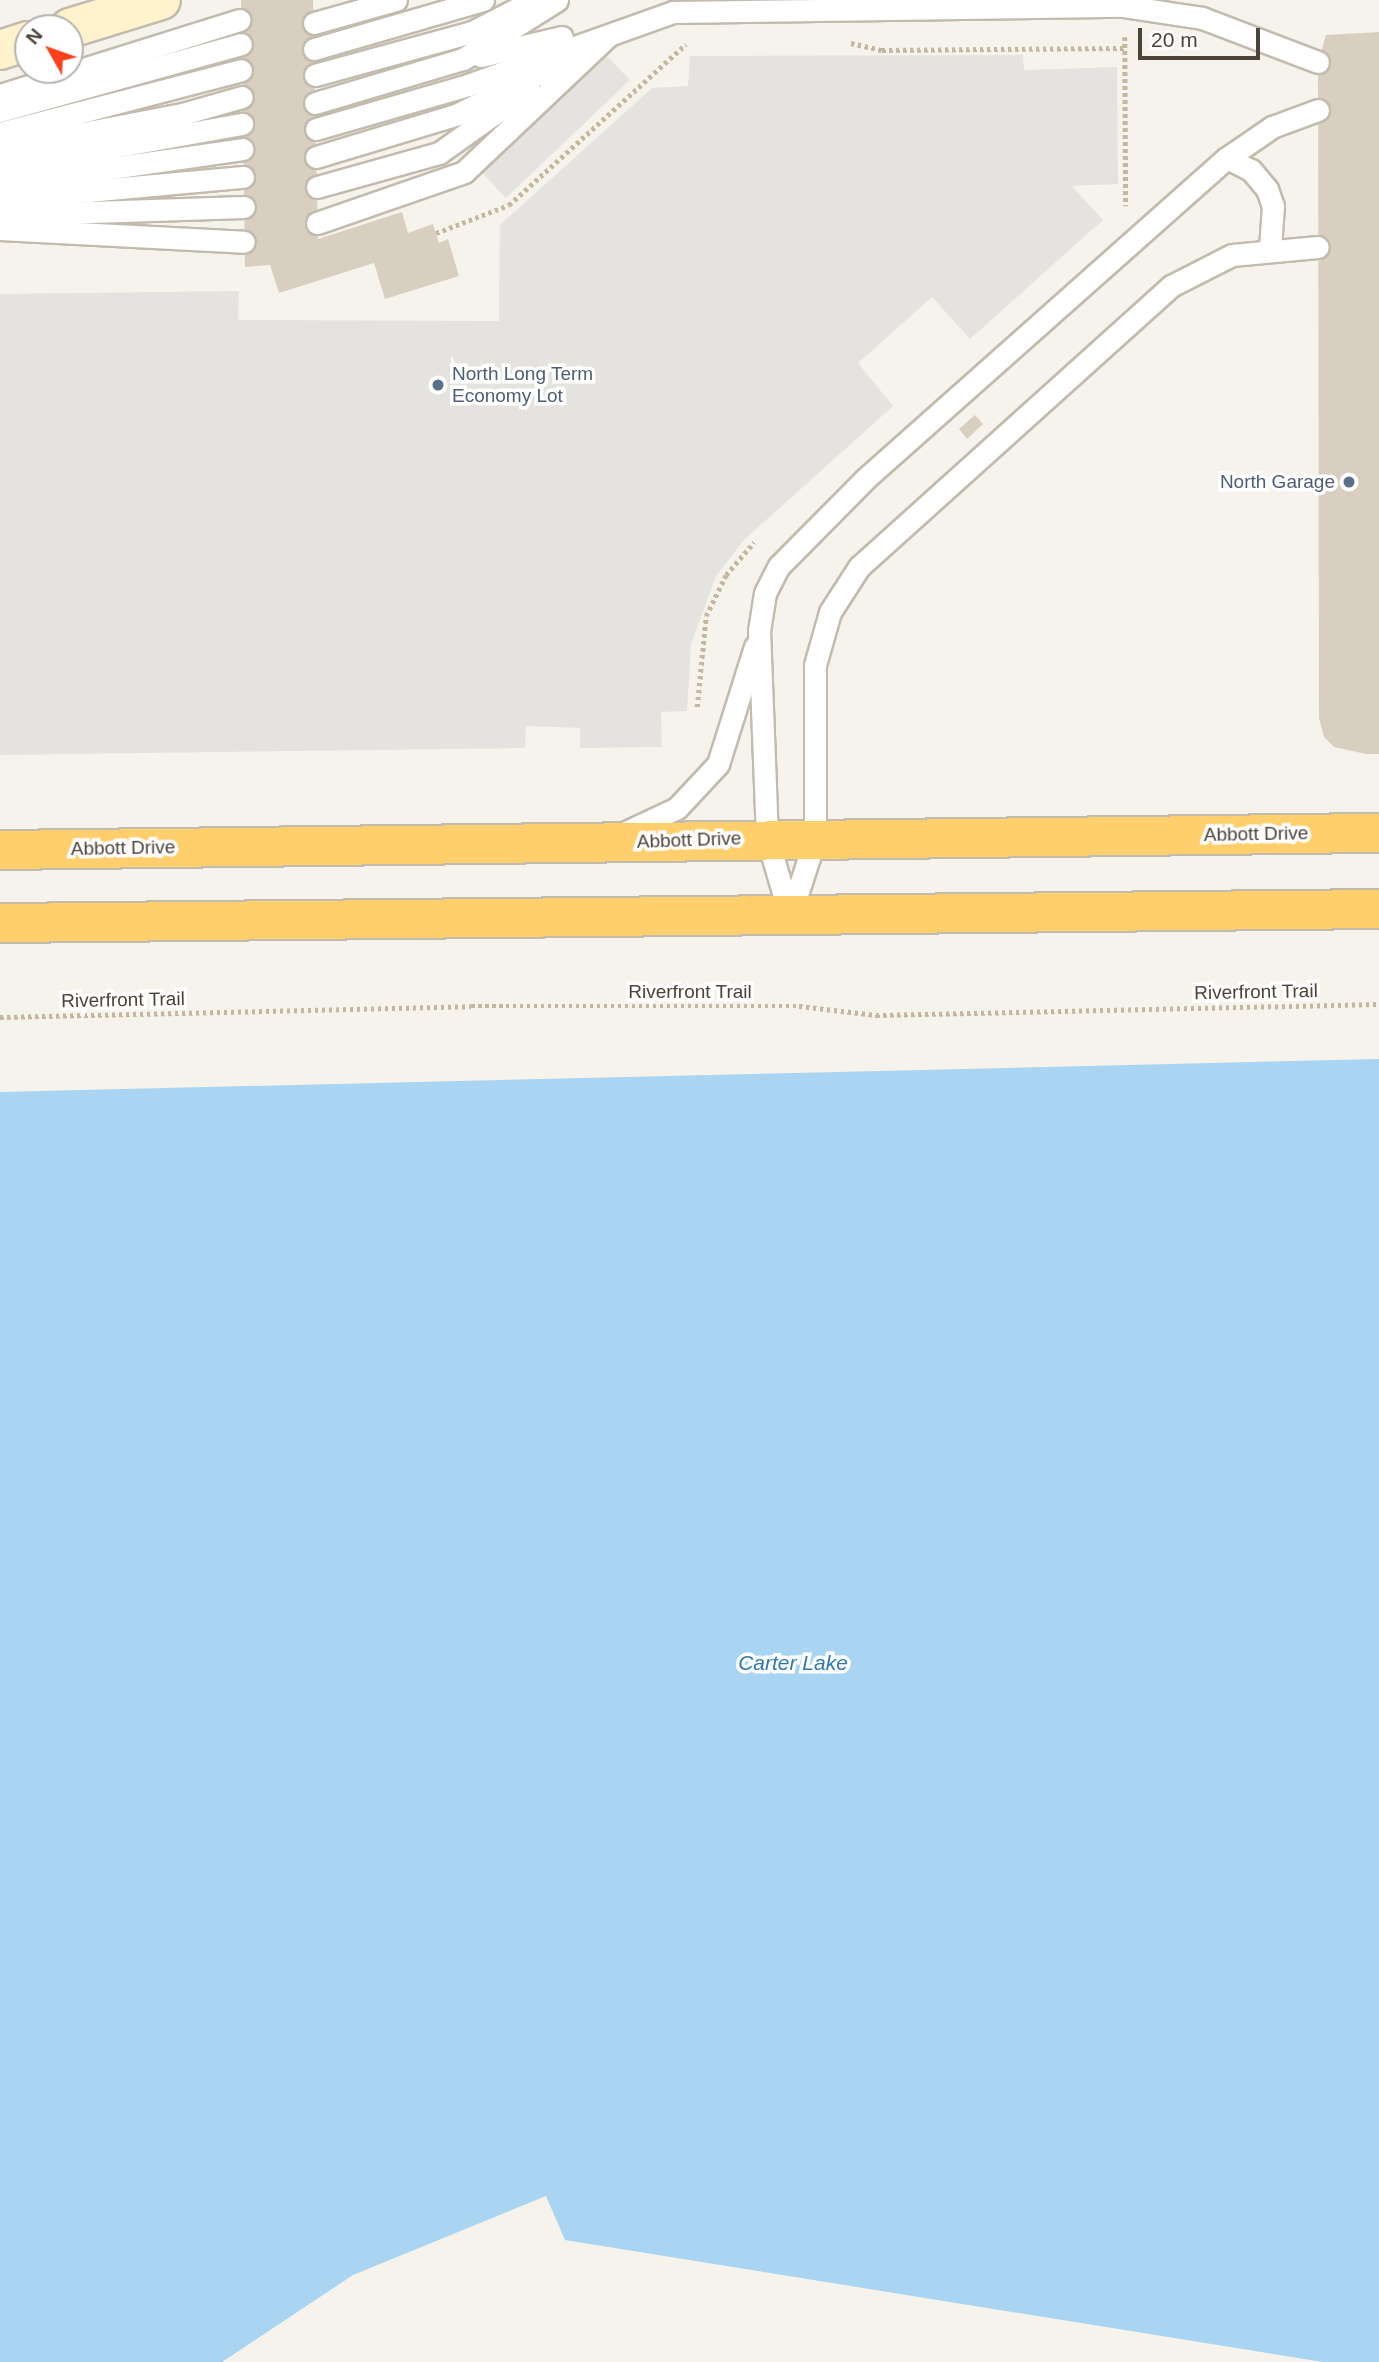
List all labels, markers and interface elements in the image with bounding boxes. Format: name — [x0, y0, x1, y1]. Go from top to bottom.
north arrow — [14, 14, 84, 84]
scale bar — [1141, 14, 1264, 58]
text: N — [22, 24, 47, 48]
text: 20 m — [1151, 28, 1198, 51]
place label: North Long Term Economy Lot — [452, 363, 594, 407]
marker: North Long Term Economy Lot — [430, 377, 446, 393]
place label: North Garage — [1220, 471, 1335, 493]
marker: North Garage — [1341, 474, 1357, 490]
street label: Abbott Drive — [1204, 822, 1308, 846]
street label: Abbott Drive — [636, 827, 742, 853]
street label: Abbott Drive — [71, 836, 175, 860]
street label: Riverfront Trail — [1194, 980, 1318, 1004]
street label: Riverfront Trail — [628, 981, 752, 1003]
street label: Riverfront Trail — [61, 988, 185, 1012]
water label: Carter Lake — [738, 1650, 848, 1676]

